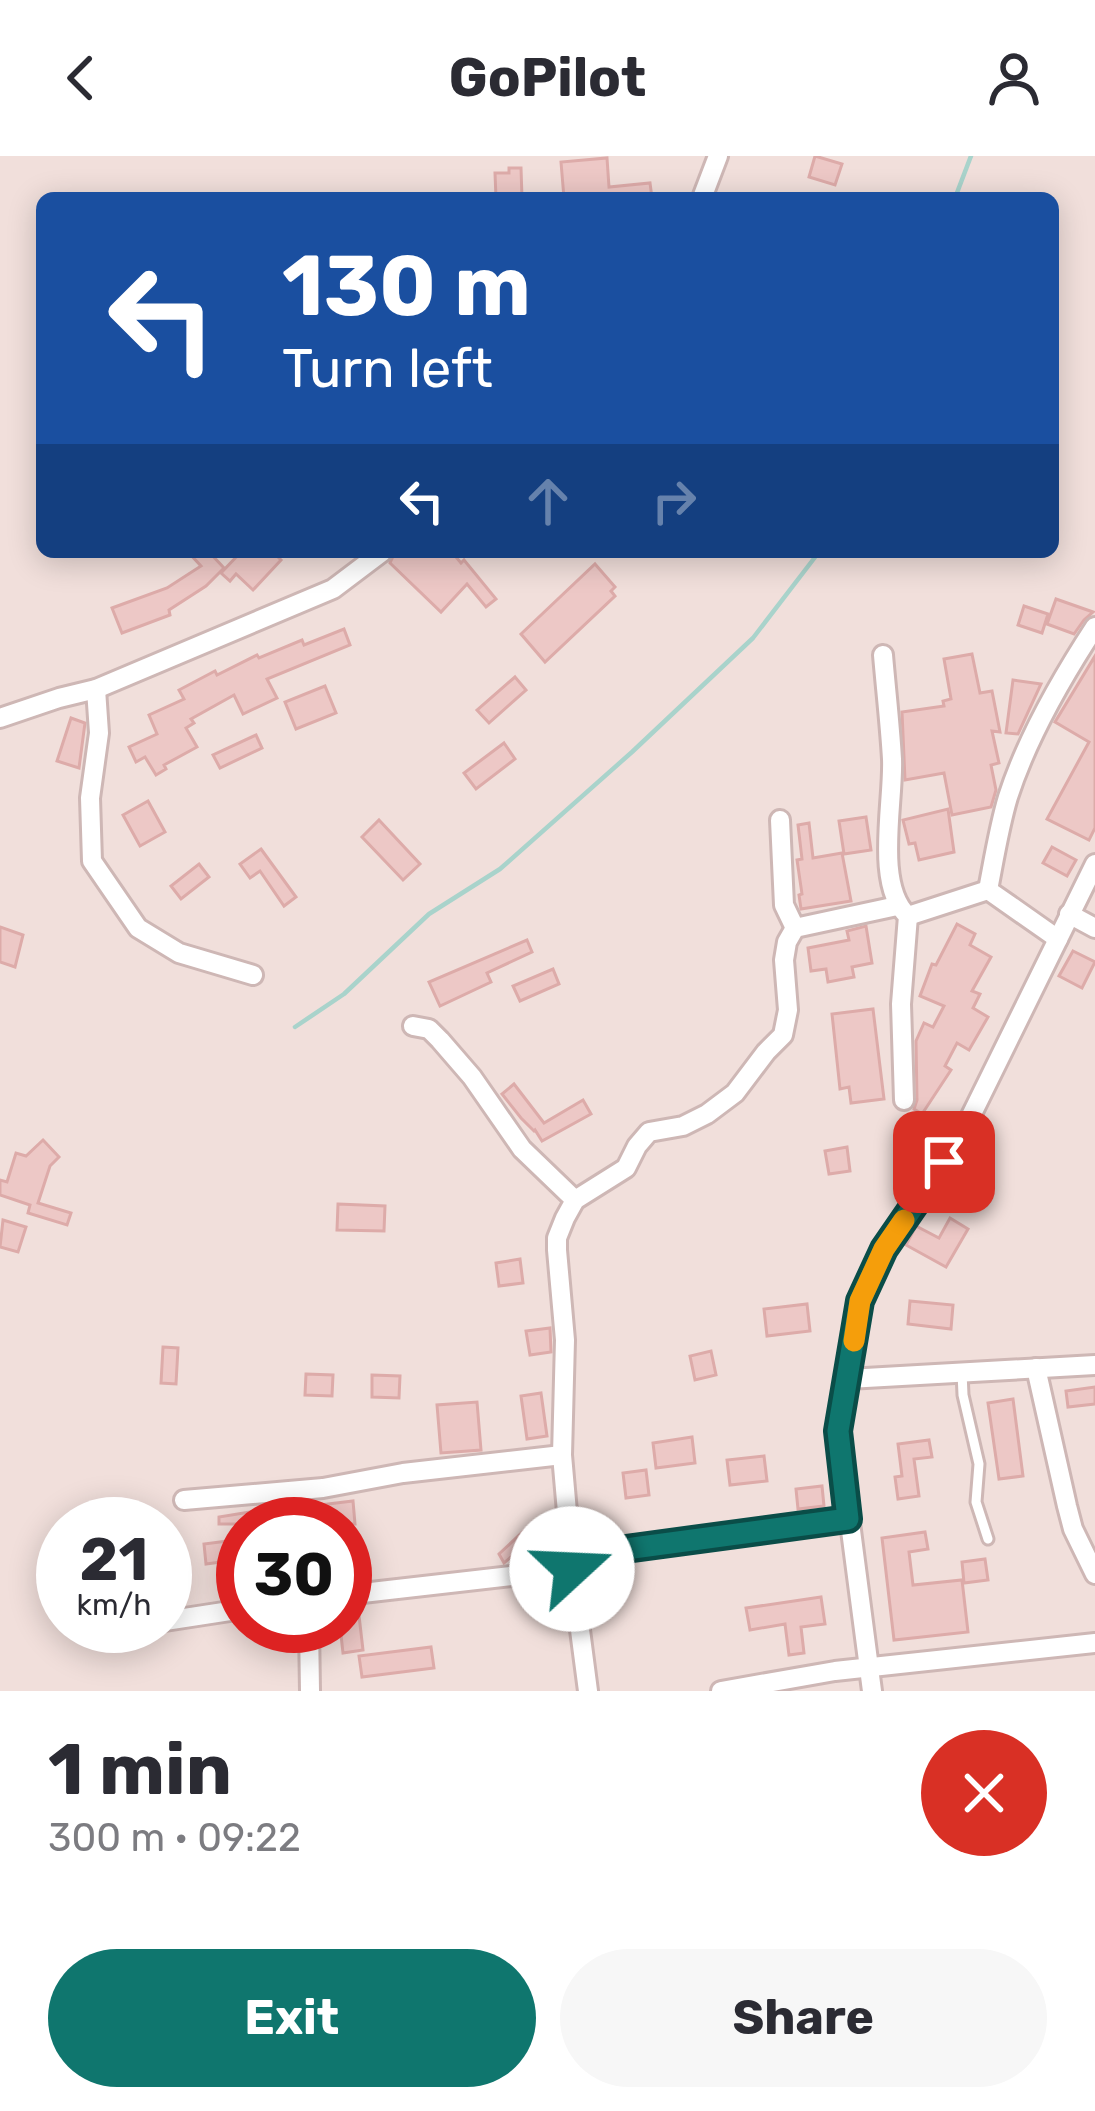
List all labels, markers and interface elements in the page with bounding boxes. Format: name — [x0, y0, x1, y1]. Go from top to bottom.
icon: back — [48, 45, 114, 111]
icon: person — [981, 45, 1047, 111]
text: GoPilot — [449, 46, 646, 110]
text: 130 m — [282, 236, 531, 336]
icon: left — [84, 240, 240, 396]
text: Turn left — [282, 337, 493, 401]
icon: left — [389, 468, 455, 534]
icon: ahead — [515, 468, 581, 534]
icon: right — [641, 468, 707, 534]
pin — [893, 1111, 995, 1213]
icon: arrive — [911, 1129, 977, 1195]
speed limit sign: 30 — [216, 1497, 372, 1653]
position arrow — [509, 1506, 635, 1632]
text: 21 — [80, 1524, 148, 1595]
text: km/h — [77, 1587, 151, 1623]
text: 1 min — [48, 1727, 232, 1812]
button: close — [921, 1730, 1047, 1856]
text: 300 m · 09:22 — [48, 1815, 301, 1861]
button: Exit — [48, 1949, 536, 2087]
button: Share — [560, 1949, 1047, 2087]

